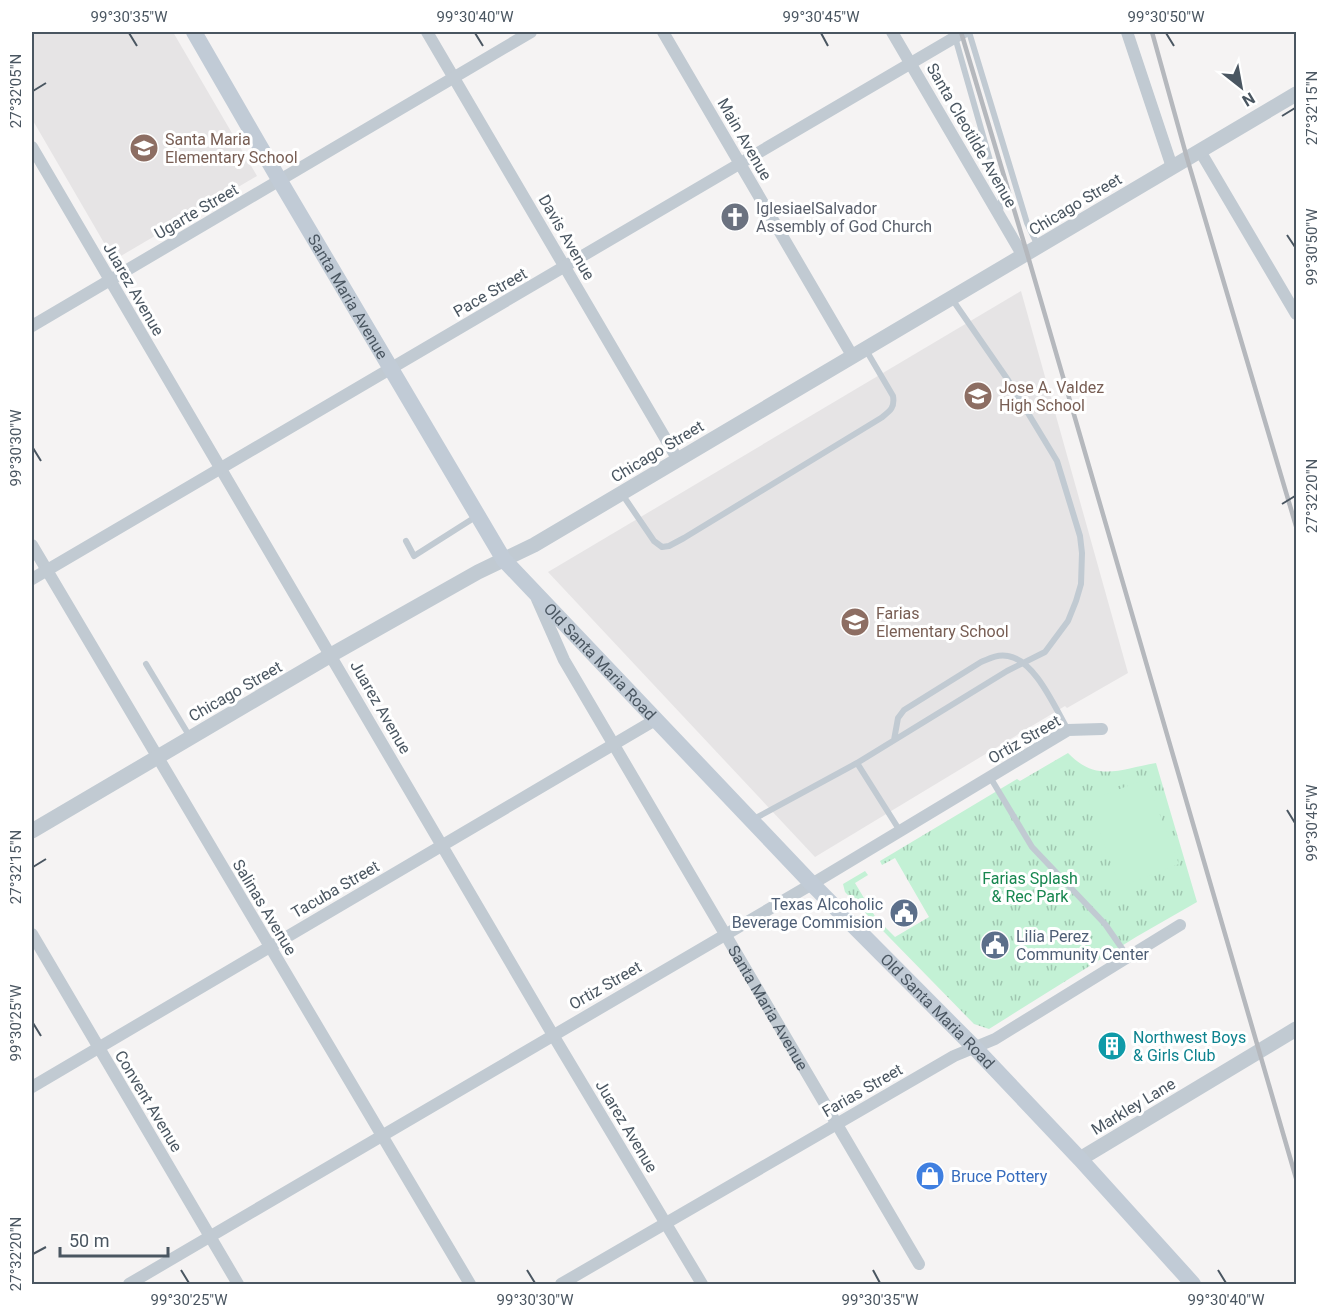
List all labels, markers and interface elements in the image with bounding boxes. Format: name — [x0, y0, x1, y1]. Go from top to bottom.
text: 99°30'35"W — [91, 8, 167, 26]
text: 99°30'40"W — [437, 8, 513, 26]
text: 99°30'45"W — [783, 8, 859, 26]
text: 99°30'50"W — [1128, 8, 1204, 26]
text: 27°32'05"N — [7, 54, 25, 128]
north arrow — [1211, 57, 1271, 117]
street label: Santa Cleotilde Avenue — [922, 60, 1021, 211]
text: 27°32'15"N — [1303, 71, 1321, 145]
text: N — [1239, 88, 1258, 110]
street label: Main Avenue — [713, 95, 776, 184]
place label: Santa Maria Elementary School — [165, 130, 298, 167]
school or university icon: Santa Maria Elementary School — [128, 132, 160, 164]
street label: Chicago Street — [1026, 169, 1125, 239]
street label: Ugarte Street — [151, 180, 242, 243]
street label: Davis Avenue — [535, 191, 599, 283]
place label: IglesiaelSalvador Assembly of God Church — [756, 199, 932, 236]
church icon: IglesiaelSalvador Assembly of God Church — [719, 201, 751, 233]
text: 99°30'50"W — [1303, 209, 1321, 285]
street label: Santa Maria Avenue — [303, 231, 392, 363]
street label: Juarez Avenue — [99, 239, 168, 339]
street label: Pace Street — [450, 264, 530, 321]
place label: Jose A. Valdez High School — [999, 378, 1104, 415]
school or university icon: Jose A. Valdez High School — [962, 380, 994, 412]
text: 99°30'30"W — [7, 410, 25, 486]
street label: Chicago Street — [608, 416, 707, 486]
text: 27°32'20"N — [1303, 459, 1321, 533]
street label: Old Santa Maria Road — [540, 599, 660, 724]
place label: Farias Elementary School — [876, 604, 1009, 641]
school or university icon: Farias Elementary School — [839, 606, 871, 638]
street label: Chicago Street — [185, 657, 285, 726]
street label: Juarez Avenue — [346, 657, 415, 757]
street label: Ortiz Street — [985, 711, 1064, 768]
text: 99°30'45"W — [1303, 785, 1321, 861]
text: 27°32'15"N — [7, 830, 25, 904]
street label: Salinas Avenue — [229, 856, 301, 958]
street label: Tacuba Street — [288, 857, 383, 922]
park label: Farias Splash & Rec Park — [982, 869, 1078, 906]
place label: Texas Alcoholic Beverage Commision — [732, 895, 883, 932]
public building icon: Texas Alcoholic Beverage Commision — [888, 897, 920, 929]
place label: Lilia Perez Community Center — [1016, 927, 1149, 964]
public building icon: Lilia Perez Community Center — [979, 929, 1011, 961]
street label: Santa Maria Avenue — [724, 942, 812, 1074]
street label: Old Santa Maria Road — [877, 950, 998, 1073]
street label: Ortiz Street — [566, 957, 645, 1014]
text: 99°30'25"W — [7, 985, 25, 1061]
place label: Northwest Boys & Girls Club — [1133, 1028, 1246, 1065]
building icon: Northwest Boys & Girls Club — [1096, 1030, 1128, 1062]
street label: Convent Avenue — [111, 1047, 186, 1155]
street label: Farias Street — [819, 1060, 906, 1121]
street label: Markley Lane — [1088, 1074, 1179, 1139]
street label: Juarez Avenue — [592, 1077, 662, 1176]
shop icon: Bruce Pottery — [914, 1160, 946, 1192]
place label: Bruce Pottery — [951, 1167, 1048, 1186]
text: 27°32'20"N — [7, 1217, 25, 1291]
scale bar — [60, 1220, 168, 1258]
text: 50 m — [69, 1230, 109, 1251]
text: 99°30'25"W — [151, 1291, 227, 1309]
text: 99°30'30"W — [497, 1291, 573, 1309]
text: 99°30'35"W — [842, 1291, 918, 1309]
text: 99°30'40"W — [1188, 1291, 1264, 1309]

